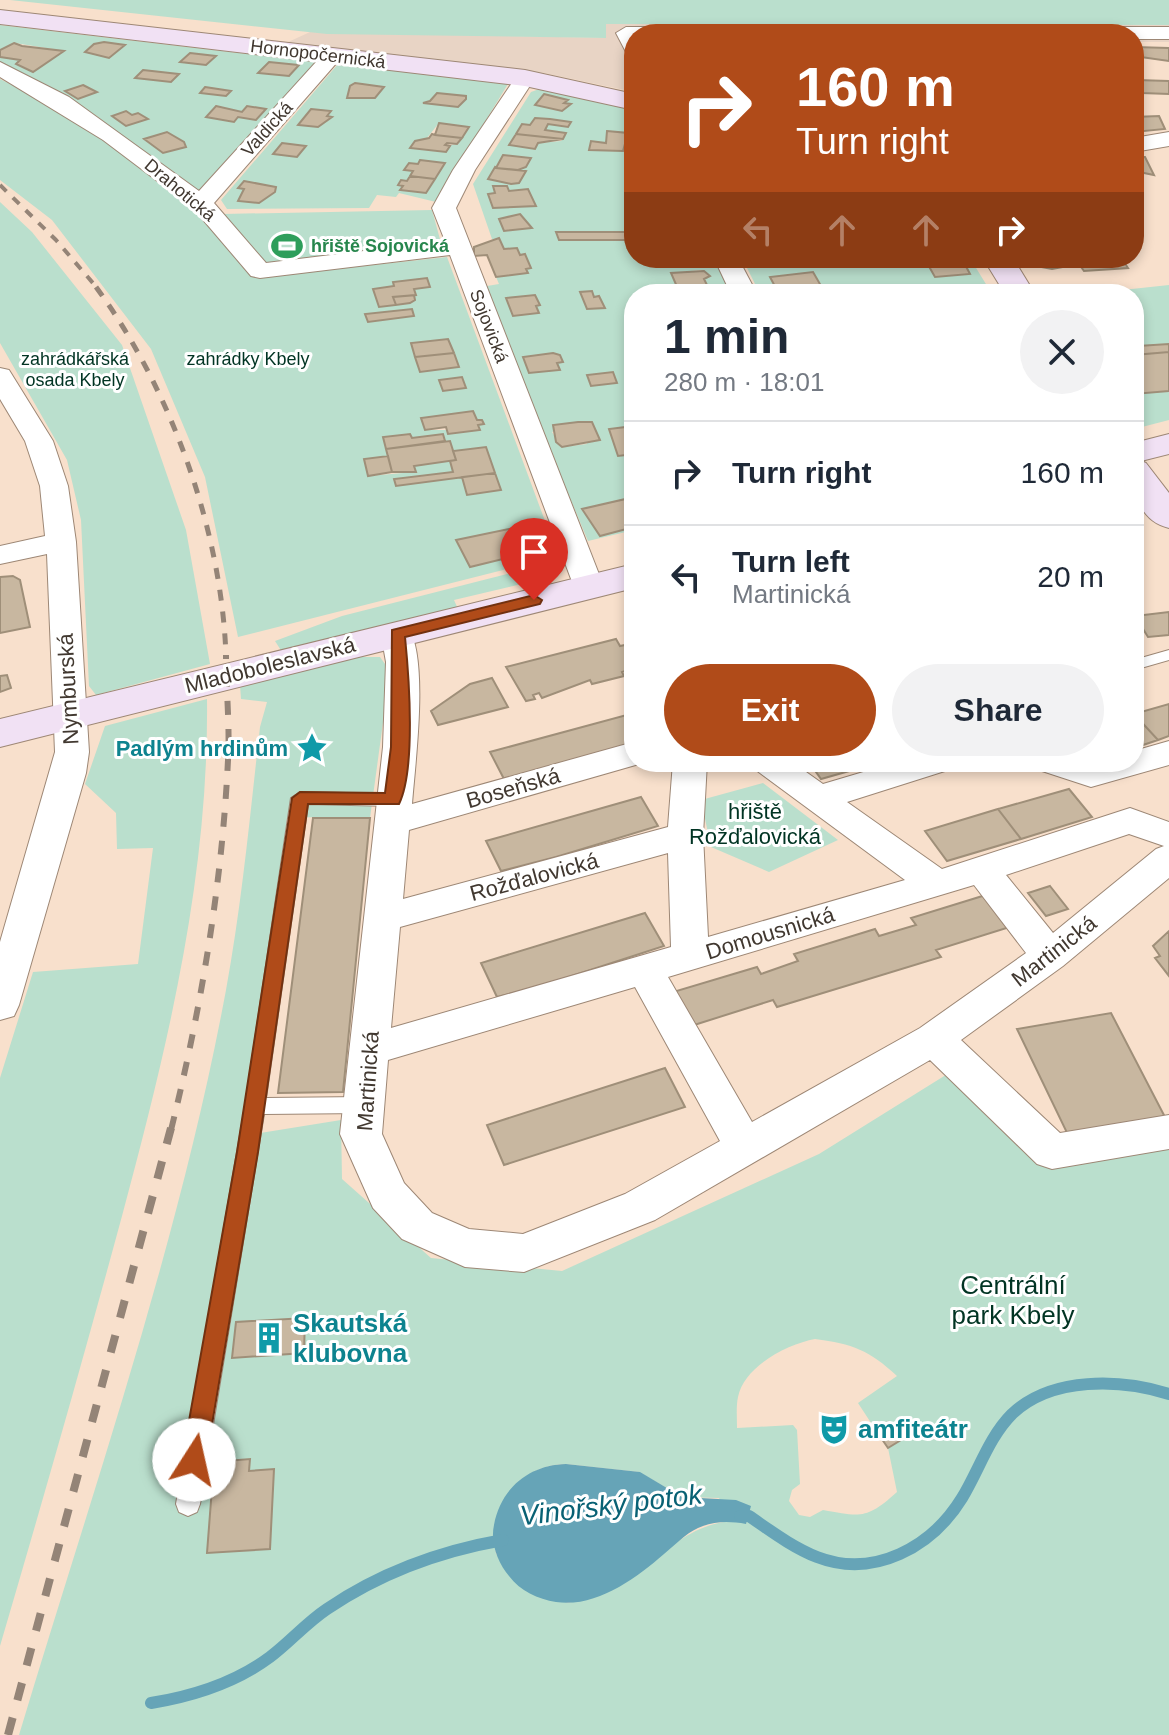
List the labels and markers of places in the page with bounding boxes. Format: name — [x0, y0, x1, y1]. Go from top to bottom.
sports icon: hřiště Sojovická — [270, 229, 304, 263]
place label: hřiště Sojovická — [311, 236, 450, 256]
pin — [500, 518, 568, 600]
place icon: Padlým hrdinům — [295, 731, 329, 765]
place label: Padlým hrdinům — [116, 736, 288, 761]
place label: Skautská klubovna — [293, 1308, 408, 1368]
building icon: Skautská klubovna — [252, 1321, 286, 1355]
theatre icon: amfiteátr — [817, 1412, 851, 1446]
place label: amfiteátr — [858, 1414, 968, 1444]

